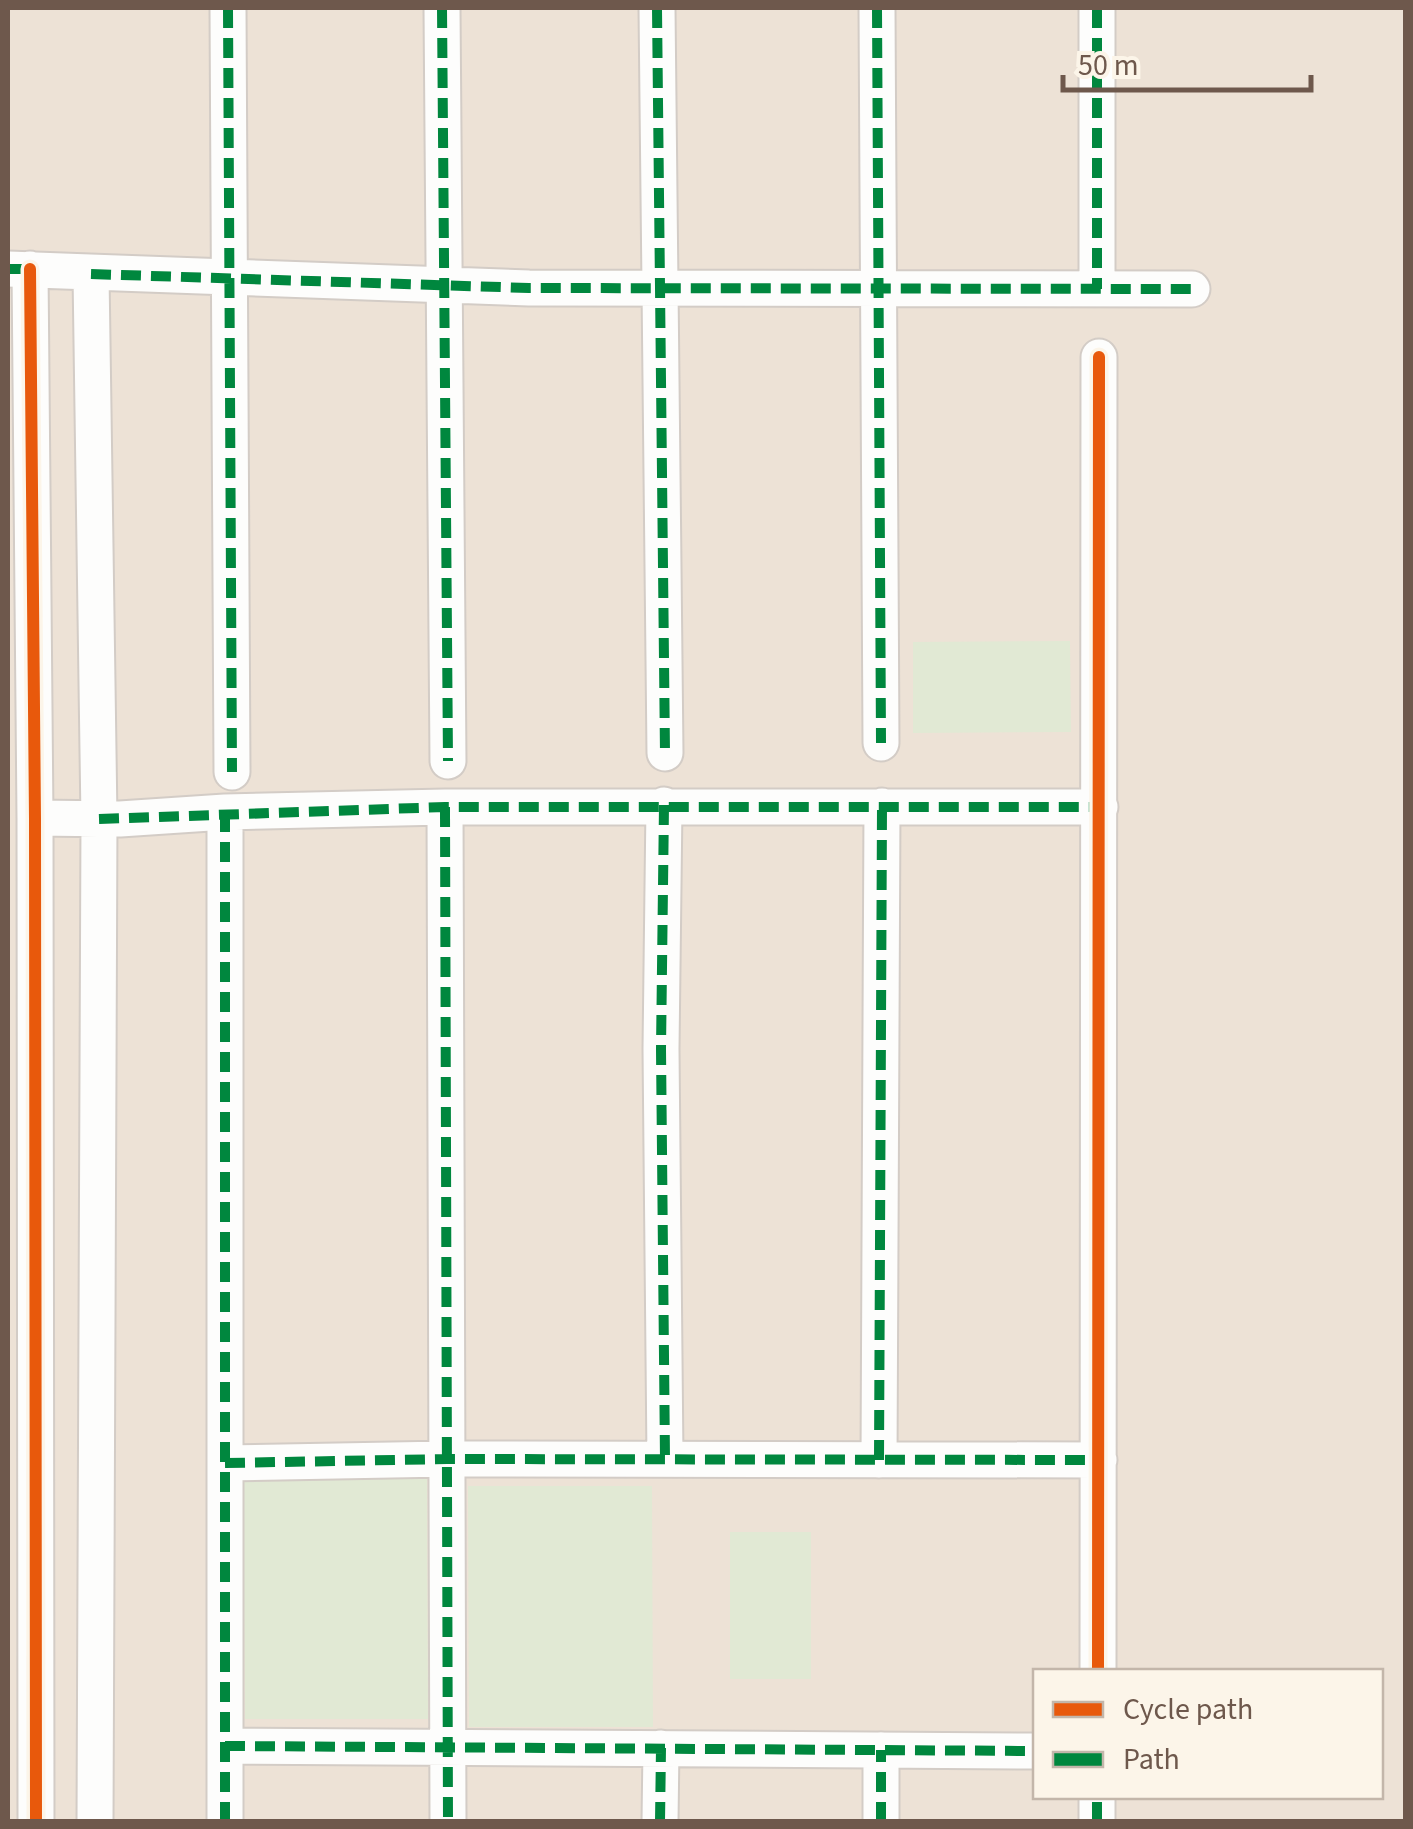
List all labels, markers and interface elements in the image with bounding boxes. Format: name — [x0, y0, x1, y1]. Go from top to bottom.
scale bar — [1063, 30, 1310, 92]
text: 50 m — [1078, 44, 1139, 87]
legend — [1033, 1669, 1383, 1799]
text: Cycle path — [1123, 1688, 1253, 1731]
text: Path — [1123, 1738, 1180, 1781]

